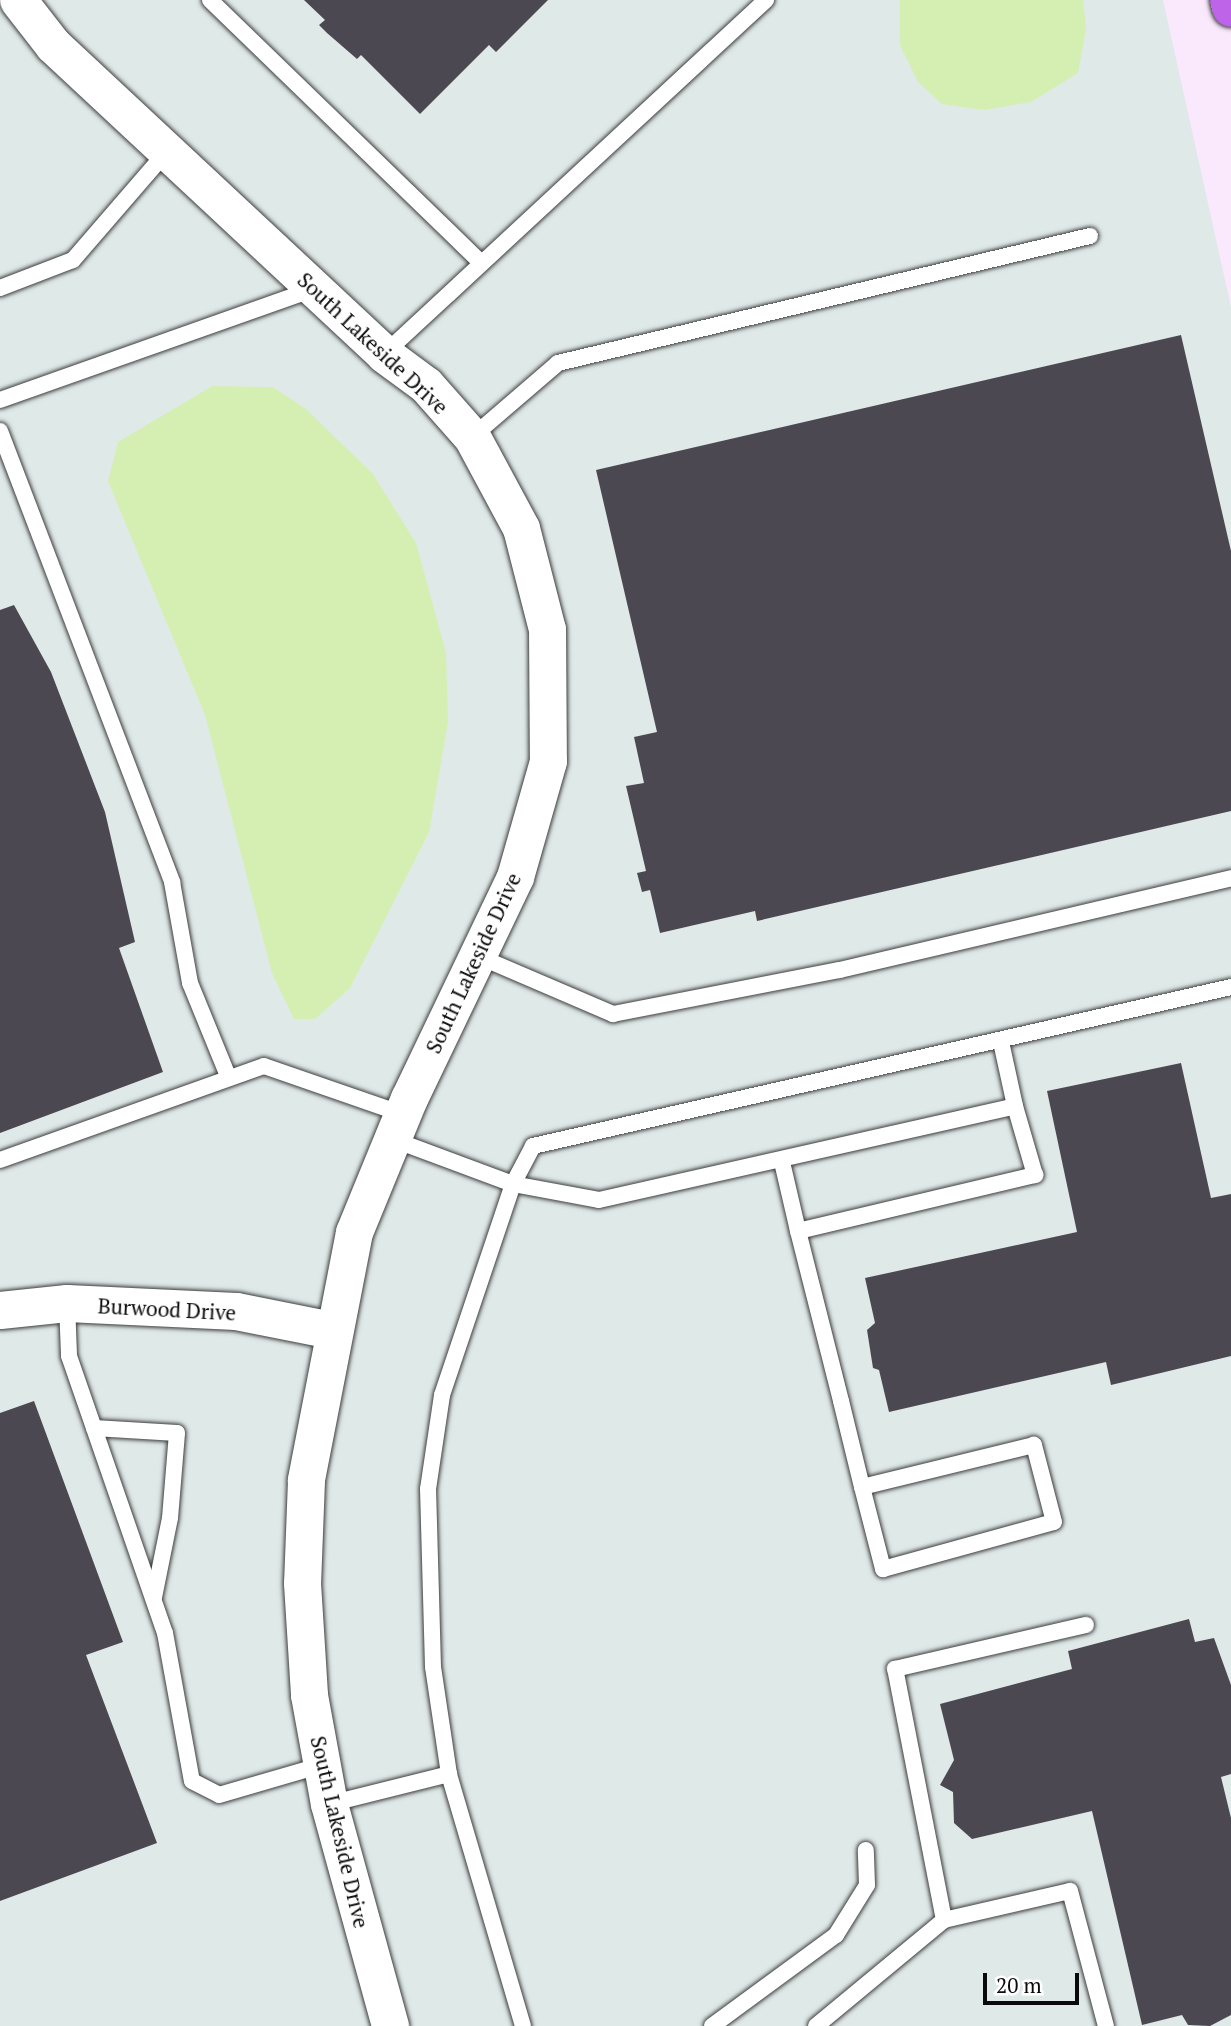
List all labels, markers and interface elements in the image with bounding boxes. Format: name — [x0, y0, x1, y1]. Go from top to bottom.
street label: South Lakeside Drive — [293, 267, 453, 419]
street label: South Lakeside Drive — [420, 869, 526, 1057]
street label: Burwood Drive — [97, 1293, 237, 1325]
street label: South Lakeside Drive — [306, 1734, 374, 1930]
scale bar — [986, 1960, 1082, 2004]
text: 20 m — [996, 1971, 1042, 1999]

